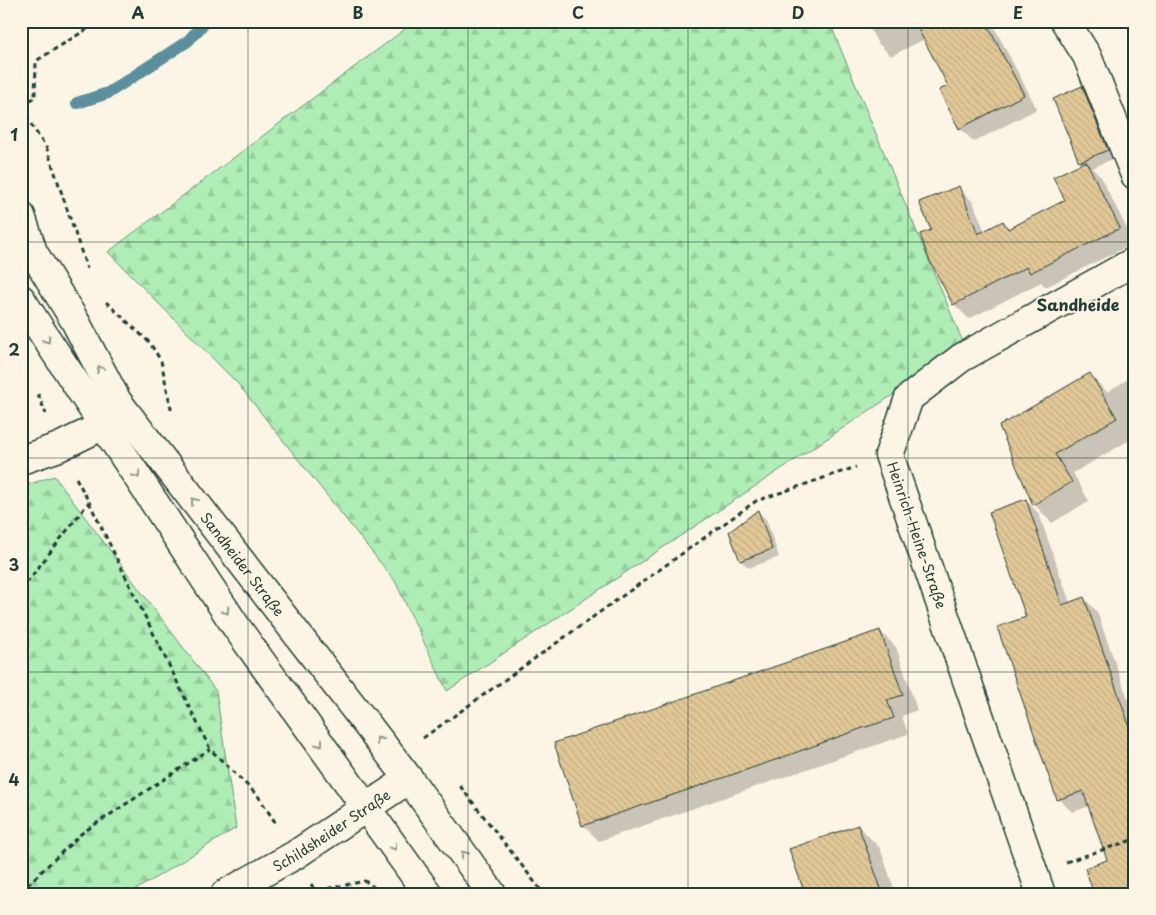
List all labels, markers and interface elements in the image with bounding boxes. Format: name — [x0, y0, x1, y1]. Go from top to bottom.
text: A — [132, 0, 145, 24]
text: B — [353, 0, 364, 24]
text: C — [572, 0, 584, 24]
text: D — [792, 0, 804, 24]
text: E — [1013, 0, 1023, 24]
text: 1 — [10, 122, 18, 146]
district label: Sandheide — [1037, 292, 1120, 316]
one-way arrow — [41, 334, 50, 344]
text: 2 — [8, 337, 20, 361]
one-way arrow — [96, 365, 106, 374]
street label: Heinrich-Heine-Straße — [882, 459, 952, 611]
one-way arrow — [131, 470, 140, 479]
one-way arrow — [191, 497, 200, 506]
street label: Sandheider Straße — [196, 507, 290, 620]
text: 3 — [9, 552, 19, 576]
one-way arrow — [220, 605, 229, 615]
one-way arrow — [376, 737, 384, 746]
one-way arrow — [314, 738, 323, 748]
text: 4 — [9, 767, 20, 791]
street label: Schildsheider Straße — [268, 784, 394, 876]
one-way arrow — [388, 841, 397, 851]
one-way arrow — [461, 850, 470, 860]

